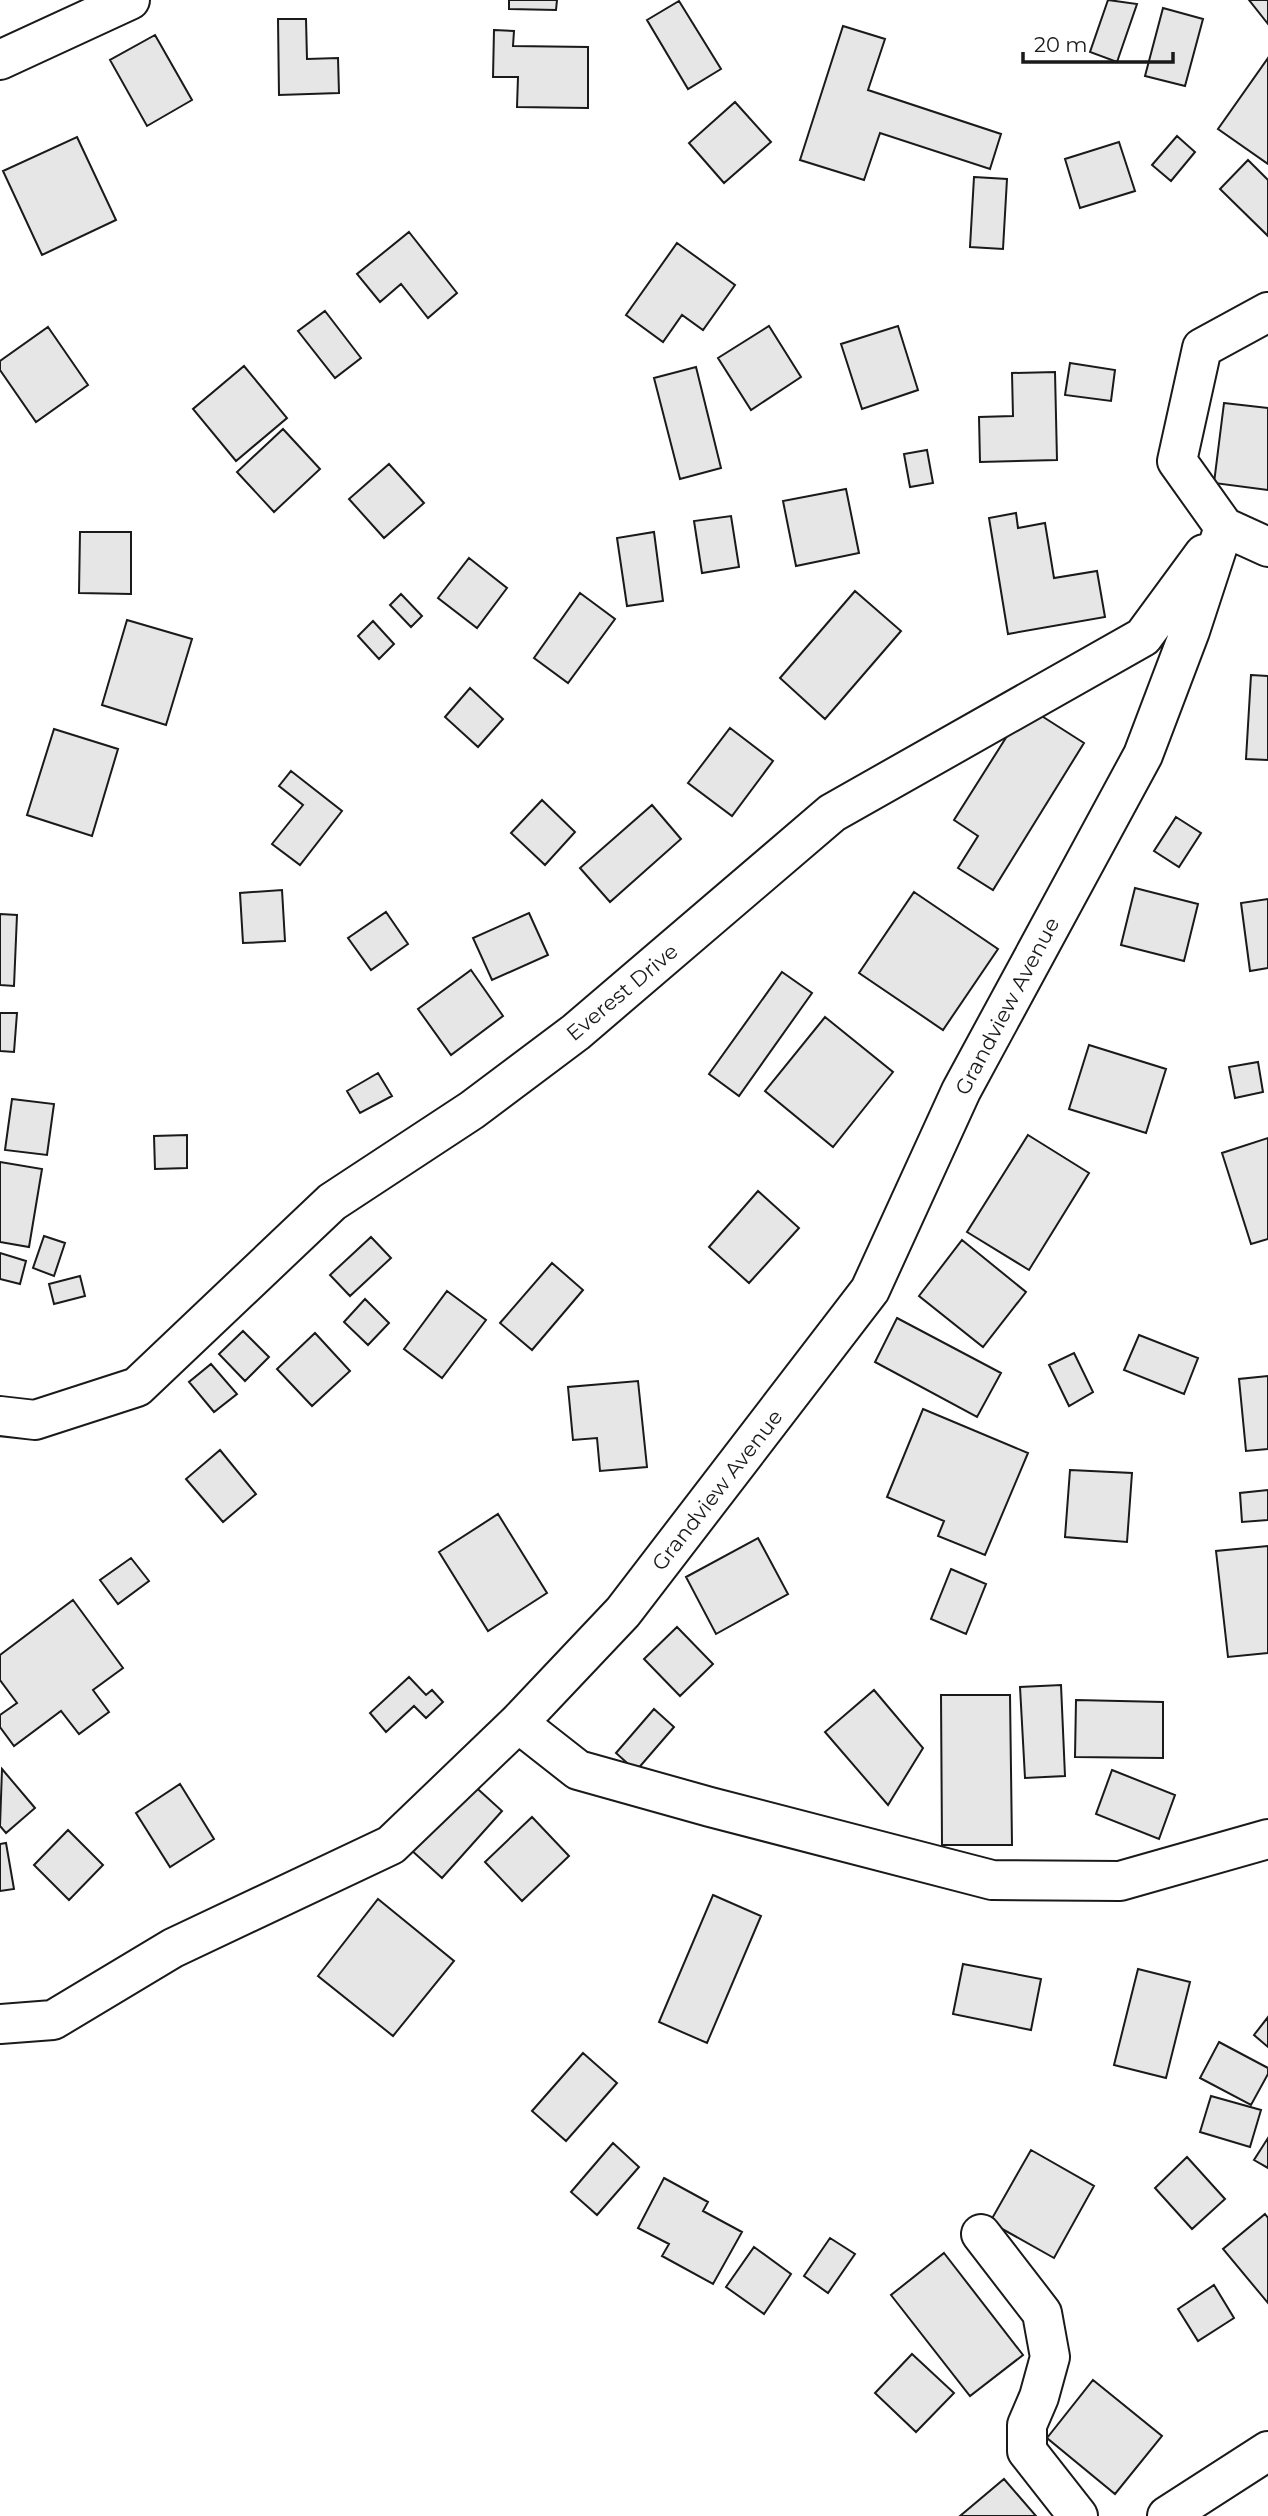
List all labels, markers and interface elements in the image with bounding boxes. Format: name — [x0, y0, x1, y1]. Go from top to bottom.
scale bar — [1023, 21, 1174, 65]
text: 20 m — [1034, 32, 1088, 57]
street label: Grandview Avenue — [950, 913, 1064, 1099]
street label: Everest Drive — [561, 938, 683, 1046]
street label: Grandview Avenue — [646, 1405, 788, 1575]

